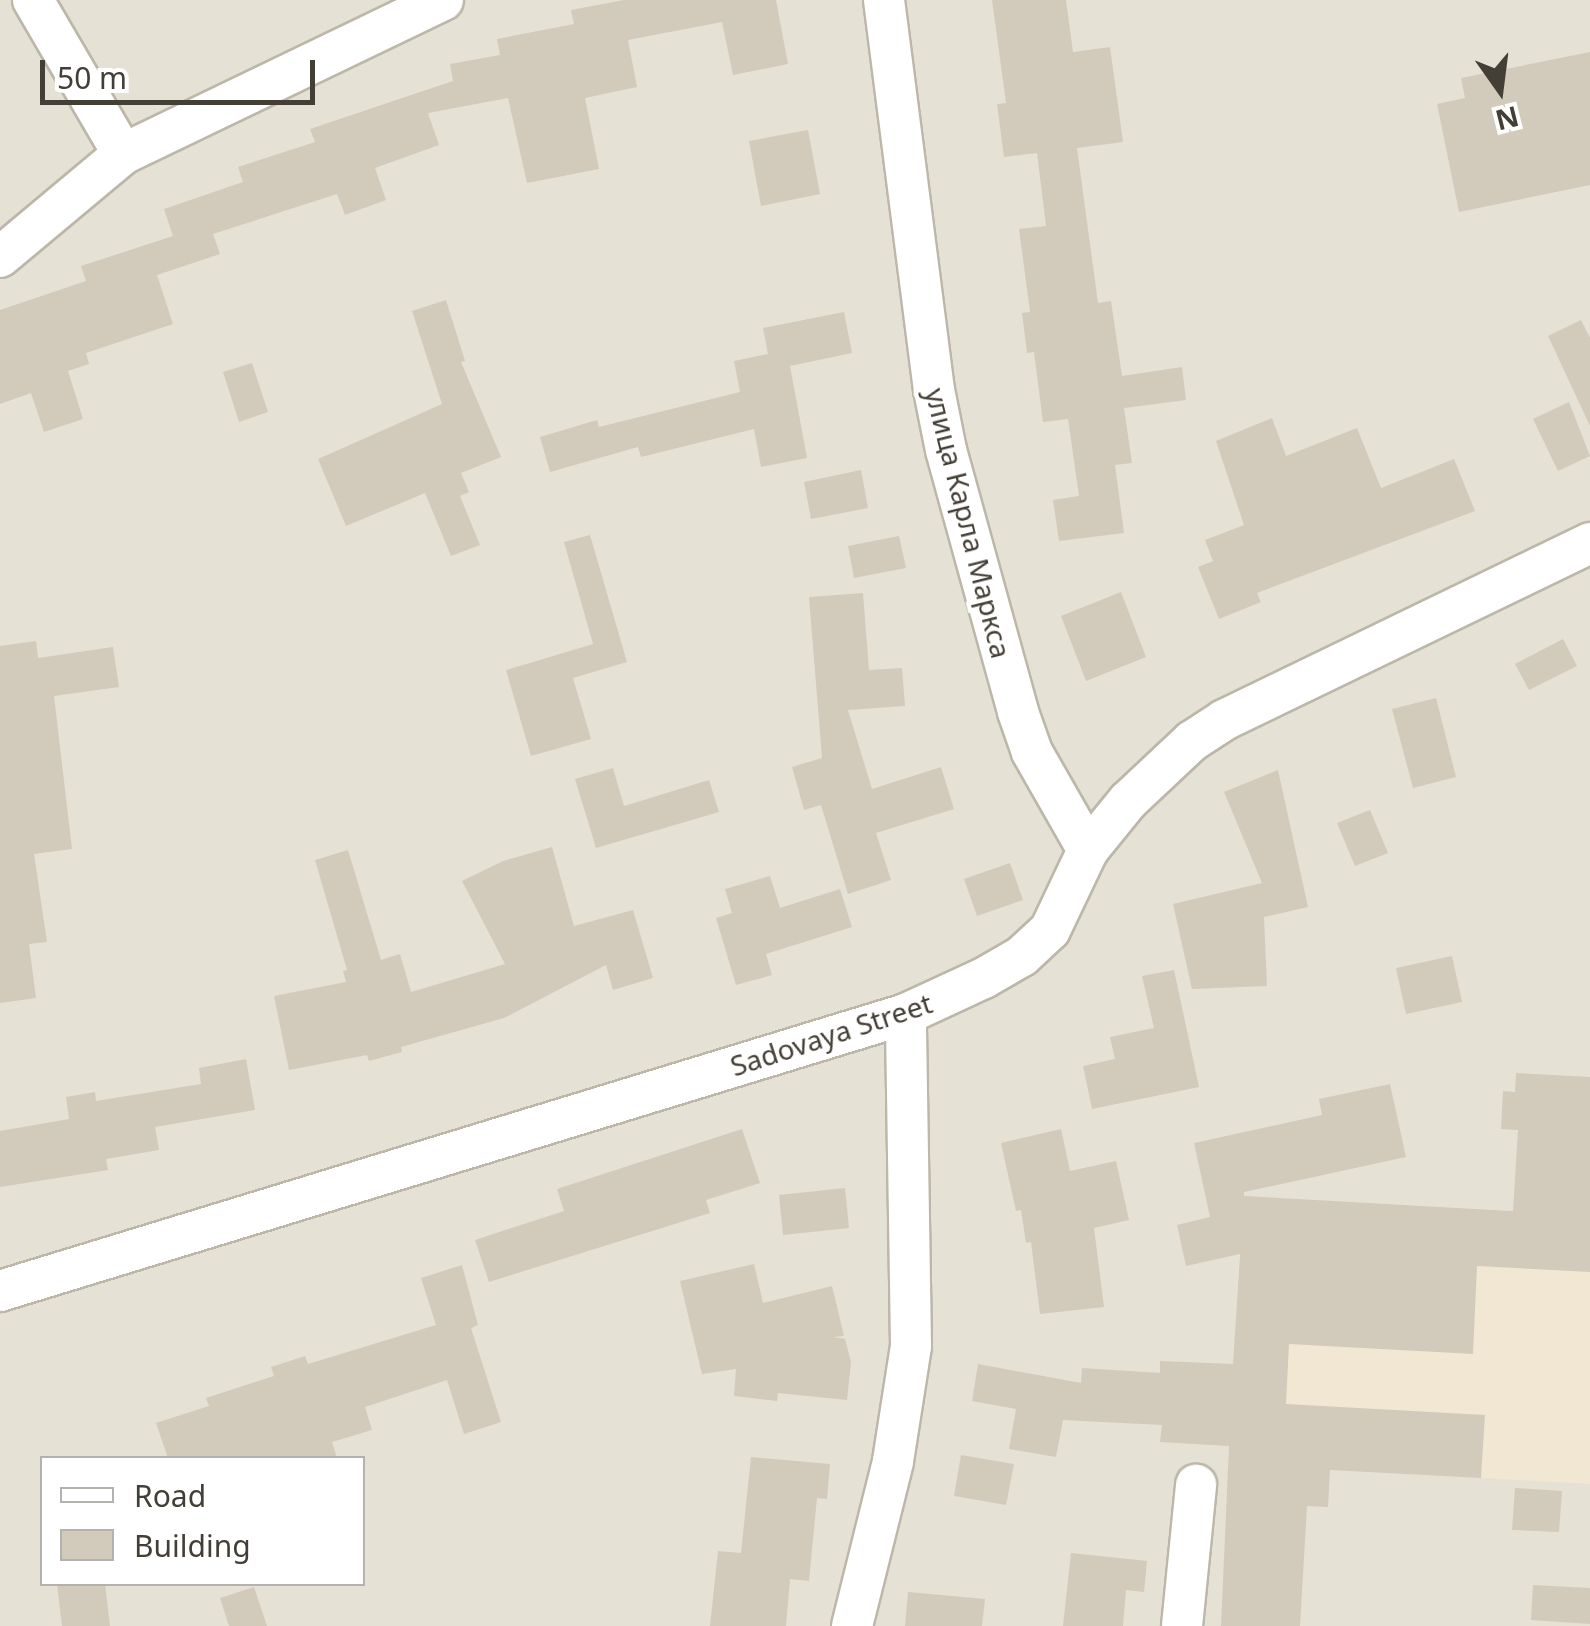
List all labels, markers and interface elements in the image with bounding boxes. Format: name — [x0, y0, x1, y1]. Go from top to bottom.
scale bar — [45, 40, 320, 102]
north arrow — [1450, 40, 1550, 140]
text: 50 m — [57, 57, 127, 98]
text: N — [1492, 98, 1523, 140]
street label: улица Карла Маркса — [919, 384, 1019, 662]
street label: Sadovaya Street — [726, 986, 936, 1082]
legend — [40, 1456, 365, 1586]
text: Road — [134, 1475, 206, 1516]
text: Building — [134, 1525, 251, 1566]

